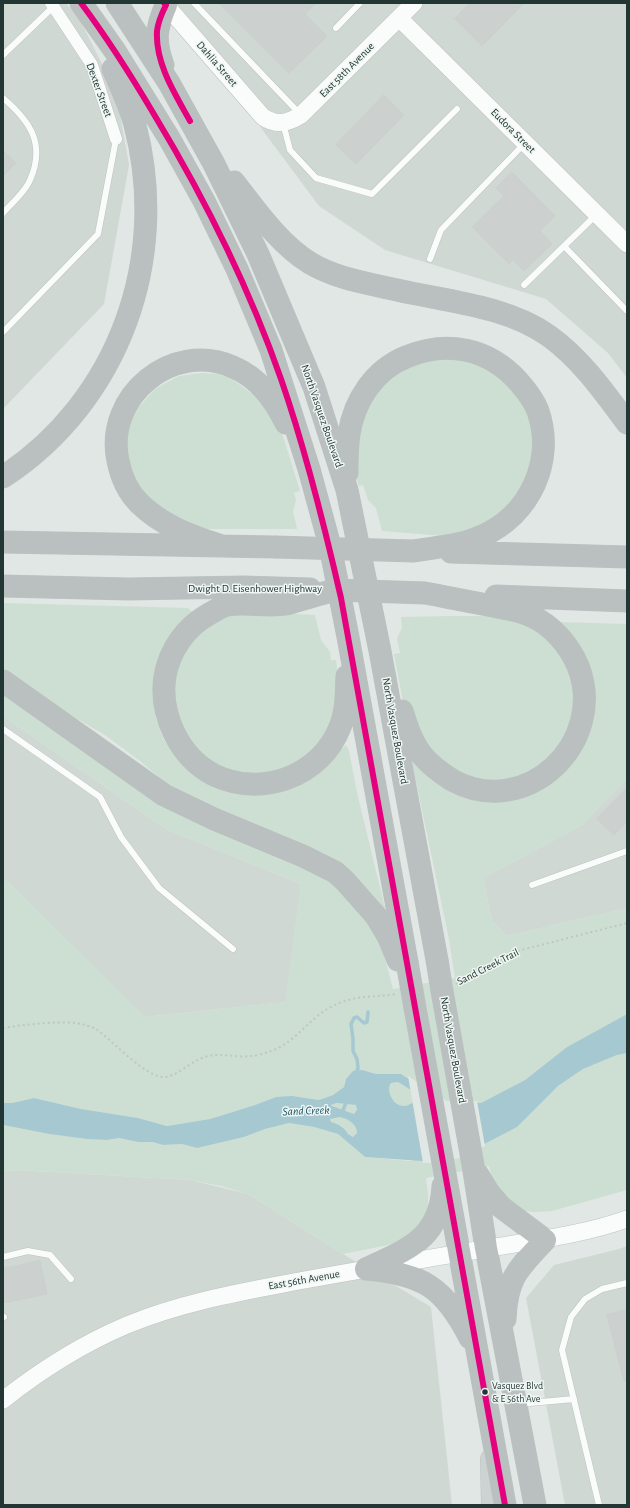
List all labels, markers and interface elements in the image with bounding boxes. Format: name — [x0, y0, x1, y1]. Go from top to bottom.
street label: Dahlia Street — [194, 39, 240, 89]
street label: East 58th Avenue — [317, 40, 377, 100]
street label: Dexter Street — [83, 61, 115, 119]
street label: Eudora Street — [488, 106, 538, 156]
street label: North Vasquez Boulevard — [298, 363, 346, 469]
street label: Dwight D. Eisenhower Highway — [188, 582, 322, 596]
street label: North Vasquez Boulevard — [379, 677, 411, 785]
street label: Sand Creek Trail — [455, 946, 521, 988]
street label: North Vasquez Boulevard — [437, 996, 469, 1104]
water label: Sand Creek — [282, 1103, 330, 1119]
street label: East 56th Avenue — [267, 1267, 341, 1293]
place label: Vasquez Blvd & E 56th Ave — [492, 1380, 543, 1404]
marker: Vasquez Blvd & E 56th Ave — [480, 1387, 490, 1397]

